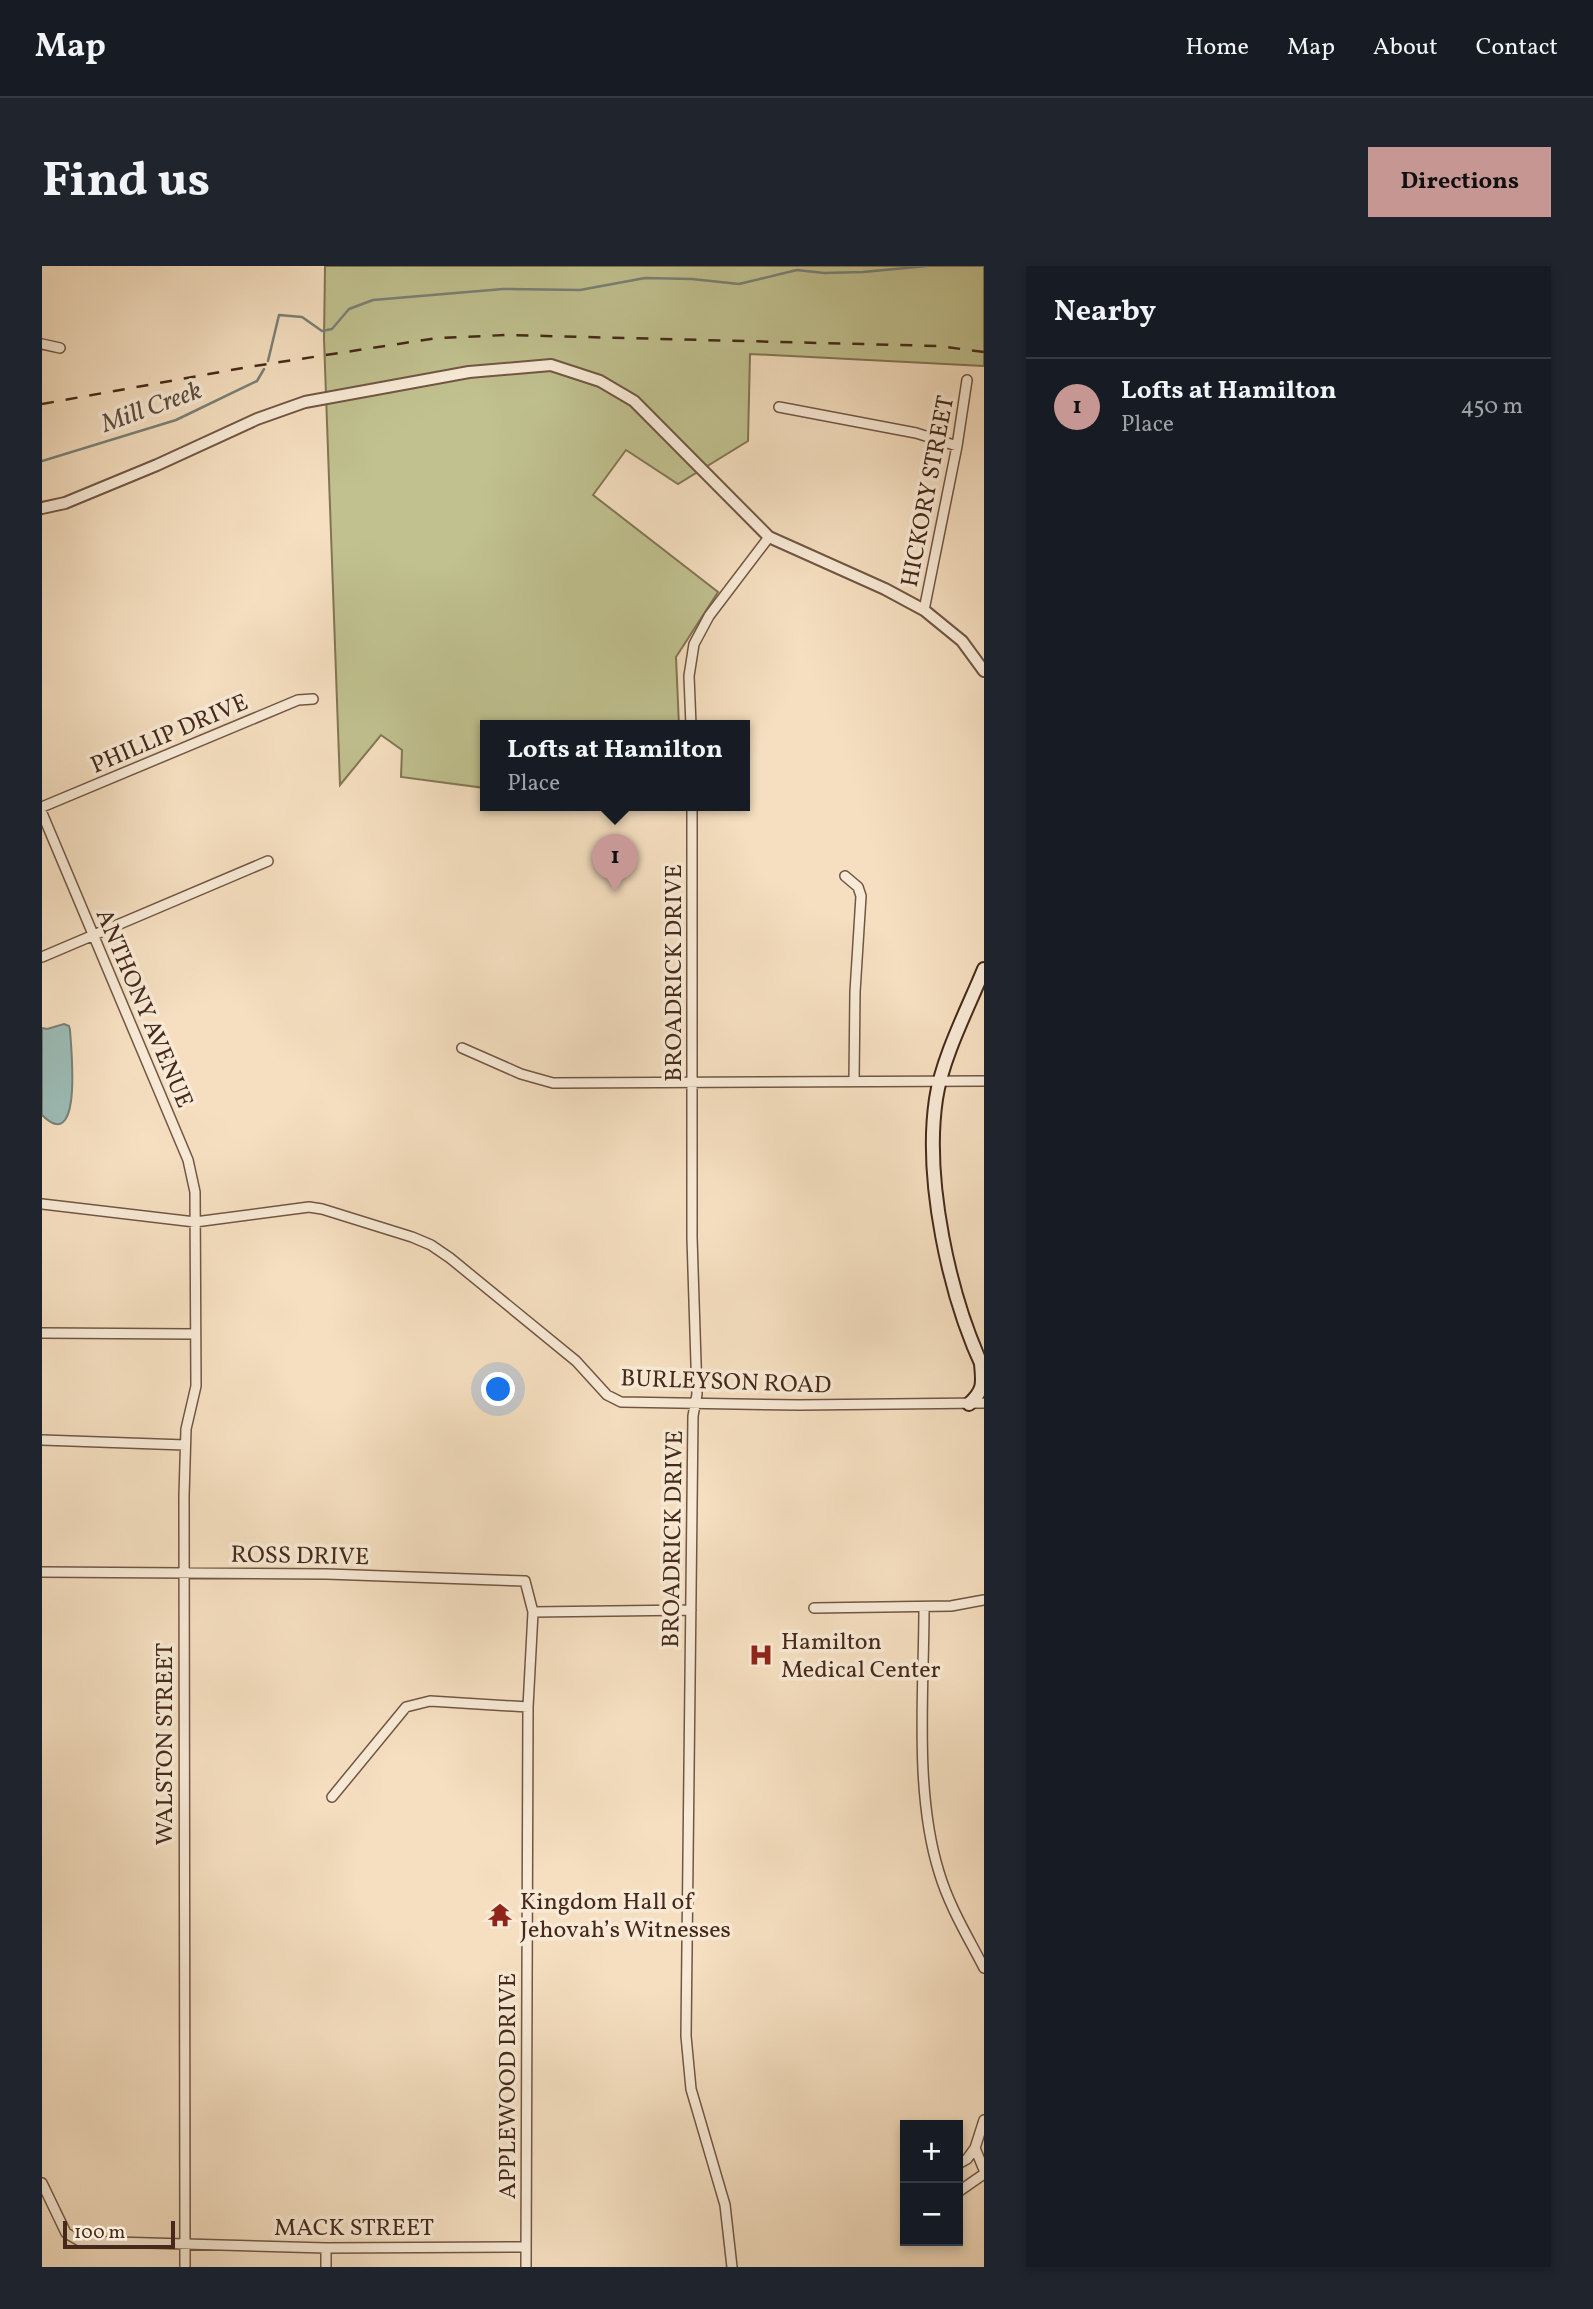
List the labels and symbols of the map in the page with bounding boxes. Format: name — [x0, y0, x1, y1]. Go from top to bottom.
water label: Mill Creek — [95, 373, 207, 443]
street label: HICKORY STREET — [894, 393, 964, 590]
street label: PHILLIP DRIVE — [86, 686, 254, 783]
pin: 1 — [592, 834, 638, 892]
street label: BROADRICK DRIVE — [658, 864, 692, 1082]
street label: ANTHONY AVENUE — [86, 904, 200, 1114]
street label: BURLEYSON ROAD — [620, 1362, 832, 1404]
your location — [481, 1372, 515, 1406]
street label: BROADRICK DRIVE — [655, 1430, 693, 1648]
street label: ROSS DRIVE — [230, 1539, 370, 1575]
place label: Hamilton Medical Center — [781, 1626, 941, 1688]
hospital icon: Hamilton Medical Center — [747, 1641, 775, 1669]
street label: WALSTON STREET — [149, 1643, 183, 1845]
place label: Kingdom Hall of Jehovah’s Witnesses — [520, 1886, 731, 1948]
temple icon: Kingdom Hall of Jehovah’s Witnesses — [486, 1901, 514, 1929]
street label: APPLEWOOD DRIVE — [492, 1973, 526, 2199]
street label: MACK STREET — [274, 2212, 434, 2246]
scale bar — [63, 2218, 175, 2250]

